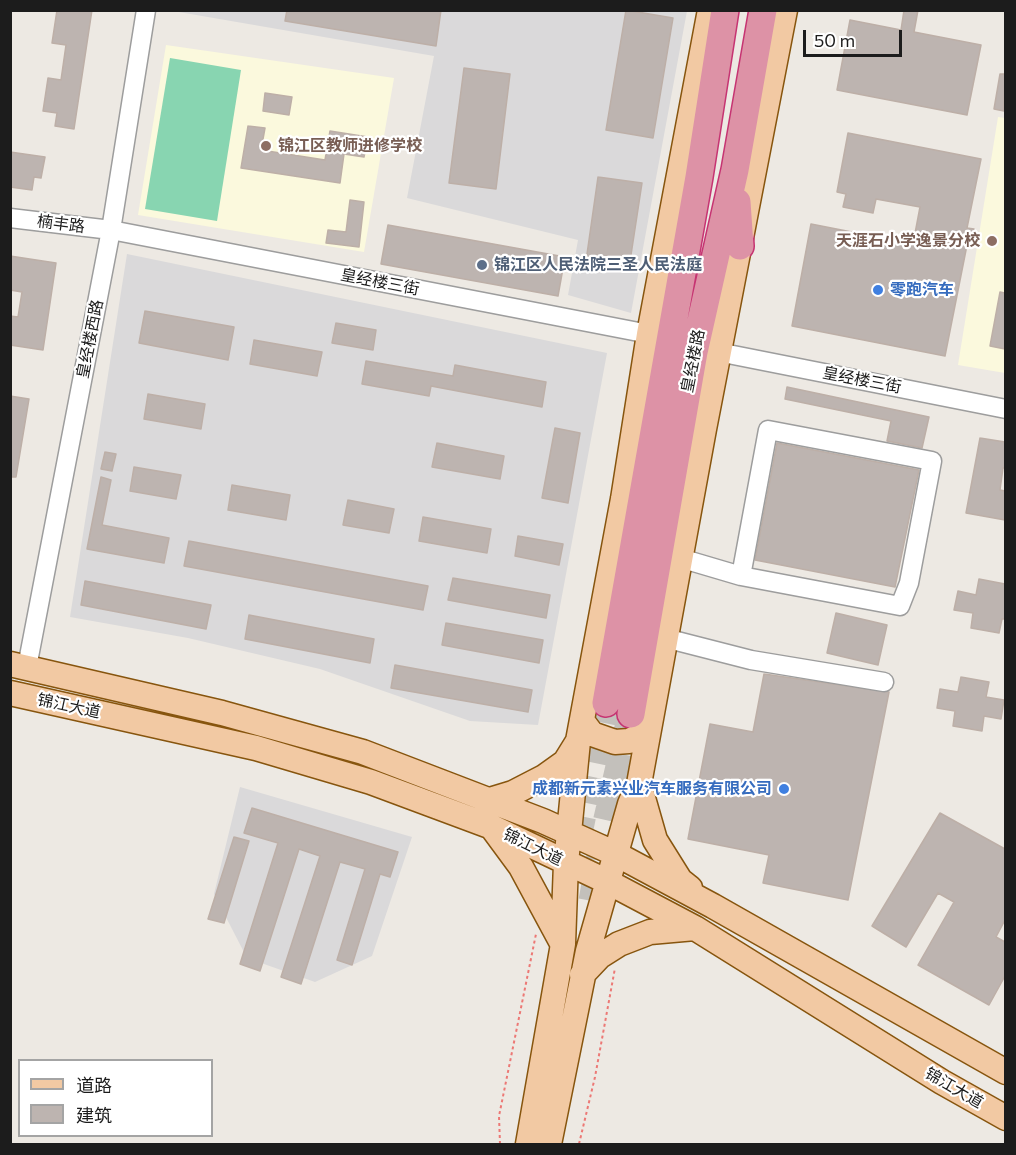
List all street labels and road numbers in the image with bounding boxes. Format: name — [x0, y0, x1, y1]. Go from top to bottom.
street label: 楠丰路 — [36, 212, 86, 236]
street label: 皇经楼三街 — [339, 265, 421, 299]
street label: 皇经楼西路 — [73, 298, 107, 380]
street label: 皇经楼路 — [677, 328, 709, 394]
street label: 皇经楼三街 — [821, 363, 903, 397]
street label: 锦江大道 — [36, 690, 102, 722]
street label: 锦江大道 — [500, 824, 566, 870]
street label: 锦江大道 — [921, 1064, 987, 1112]

